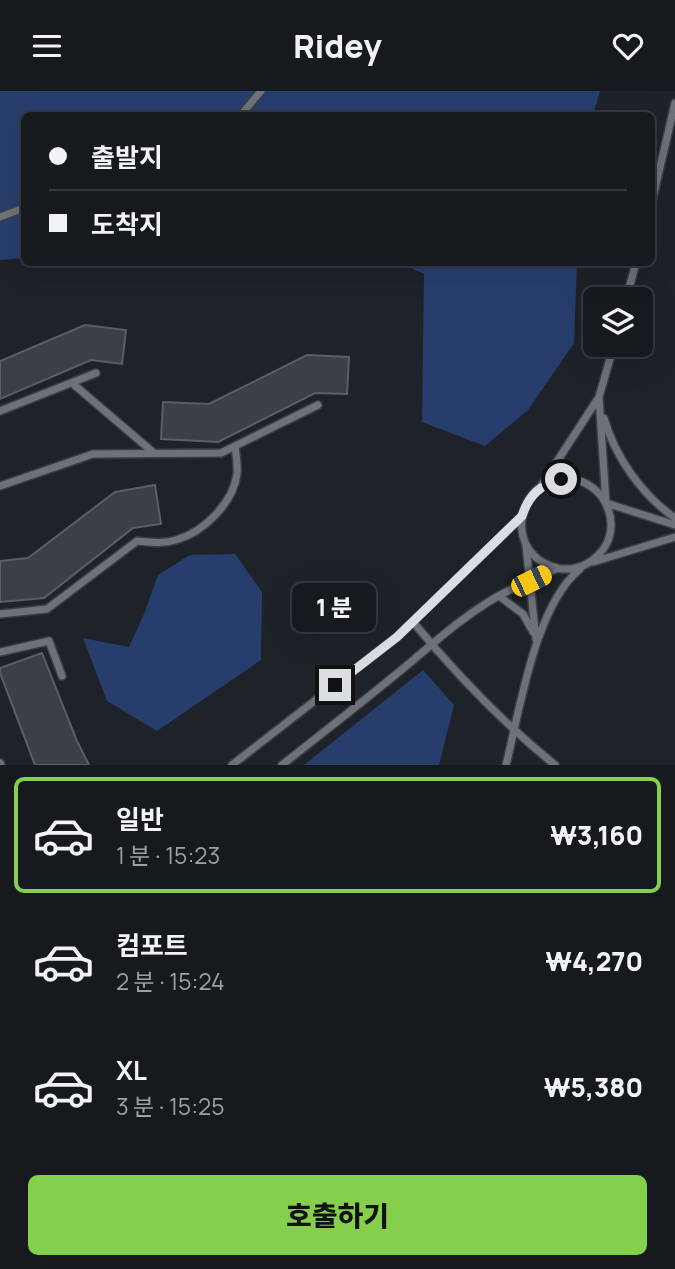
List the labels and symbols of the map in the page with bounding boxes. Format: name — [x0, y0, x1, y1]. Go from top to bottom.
route start — [545, 463, 577, 495]
car — [508, 562, 555, 600]
callout: 1 분 — [293, 583, 377, 633]
route end — [319, 669, 351, 701]

